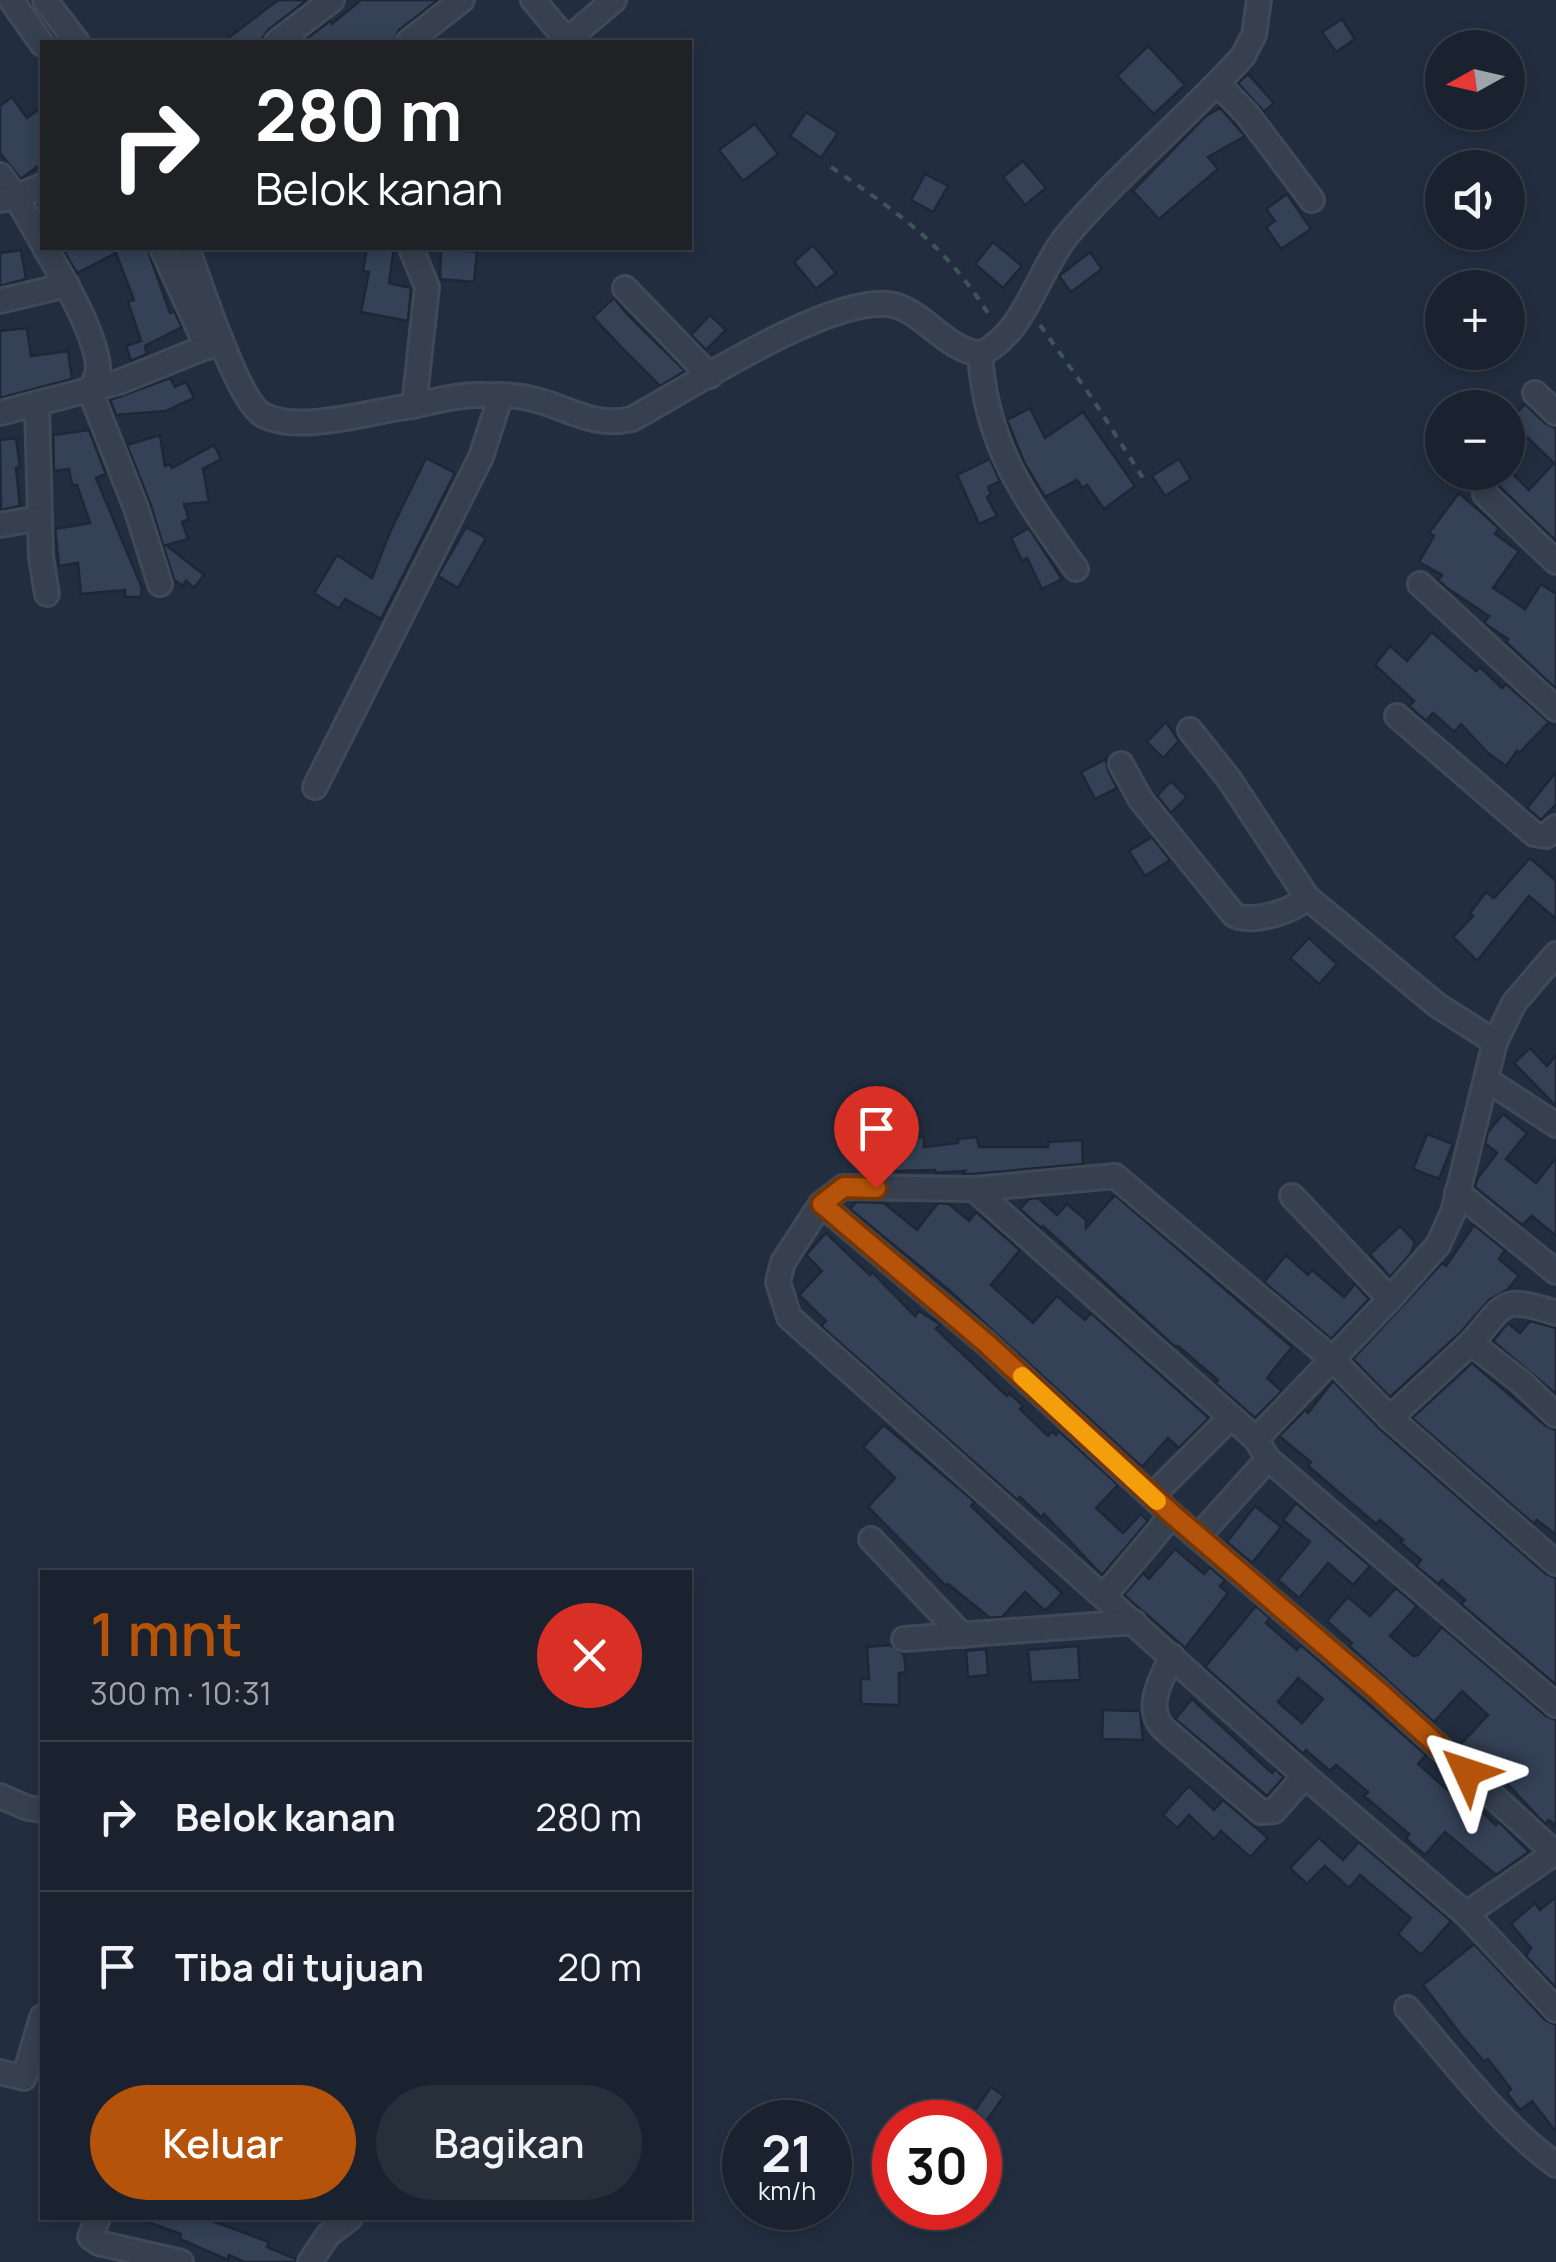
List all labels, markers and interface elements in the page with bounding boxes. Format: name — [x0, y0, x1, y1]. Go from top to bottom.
north arrow — [1425, 30, 1525, 130]
map controls — [1425, 30, 1525, 490]
text: 280 m — [255, 66, 463, 162]
icon: right — [90, 80, 220, 210]
button: sound — [1425, 150, 1525, 250]
text: Belok kanan — [255, 157, 503, 219]
button: + — [1425, 270, 1525, 370]
button: − — [1425, 390, 1525, 490]
pin — [834, 1086, 919, 1189]
icon: arrive — [849, 1101, 904, 1156]
text: 1 mnt — [90, 1592, 243, 1674]
button: close — [537, 1603, 642, 1708]
text: 300 m · 10:31 — [90, 1671, 272, 1715]
position arrow — [1415, 1720, 1519, 1824]
icon: right — [90, 1789, 145, 1844]
text: Belok kanan — [175, 1790, 396, 1842]
text: 280 m — [535, 1790, 642, 1842]
icon: arrive — [90, 1939, 145, 1994]
text: Tiba di tujuan — [175, 1940, 424, 1992]
text: 20 m — [557, 1940, 642, 1992]
button: Keluar — [90, 2085, 356, 2200]
button: Bagikan — [376, 2085, 642, 2200]
speed limit sign: 30 — [872, 2100, 1002, 2230]
text: 21 — [761, 2119, 813, 2187]
text: km/h — [758, 2173, 816, 2208]

